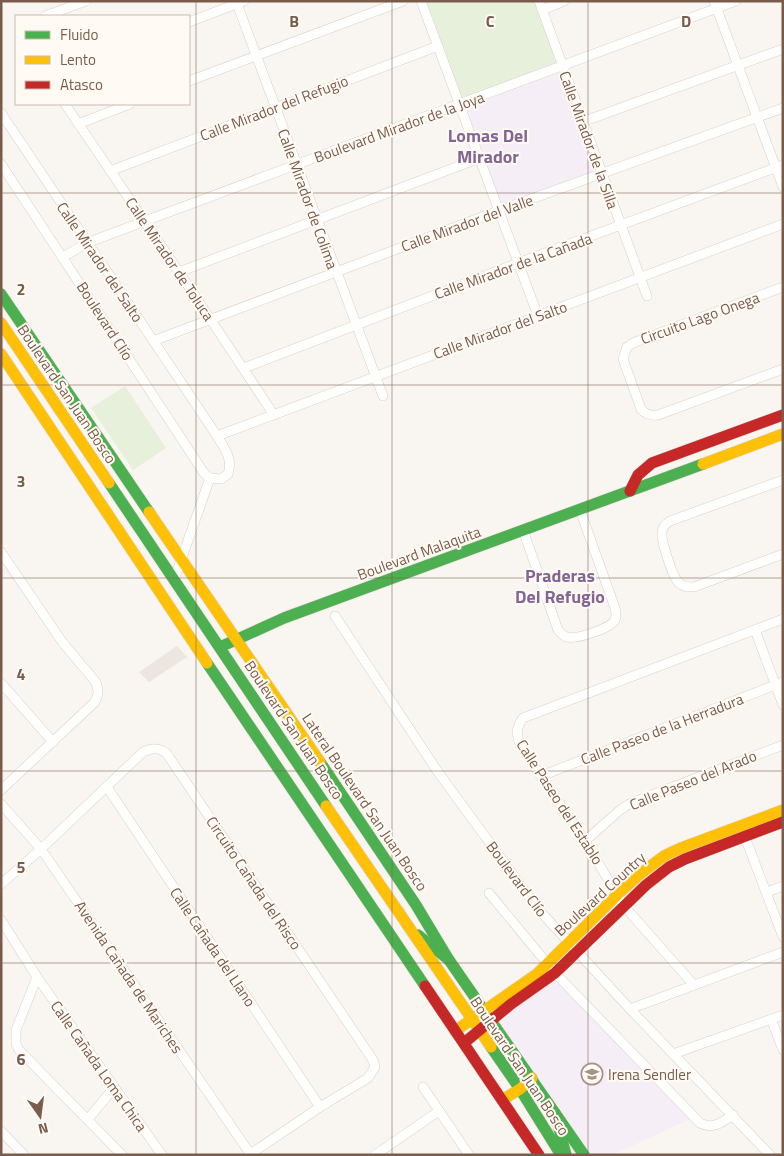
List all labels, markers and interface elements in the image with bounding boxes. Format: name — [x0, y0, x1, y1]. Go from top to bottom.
text: B — [289, 9, 299, 33]
text: C — [486, 9, 495, 33]
text: D — [681, 9, 691, 33]
legend — [15, 15, 190, 105]
text: Fluido — [60, 23, 99, 46]
text: Lento — [60, 48, 96, 71]
street label: Calle Mirador de la Silla — [553, 68, 625, 213]
street label: Calle Mirador del Refugio — [196, 69, 352, 147]
text: Atasco — [60, 73, 103, 96]
street label: Boulevard Mirador de la Joya — [311, 85, 488, 169]
district label: Lomas Del Mirador — [448, 122, 528, 170]
street label: Calle Mirador de Colima — [272, 126, 344, 273]
street label: Calle Mirador del Valle — [398, 188, 536, 258]
street label: Calle Mirador de Toluca — [120, 192, 220, 326]
street label: Calle Mirador del Salto — [51, 197, 149, 327]
street label: Calle Mirador de la Cañada — [431, 227, 595, 305]
text: 2 — [17, 277, 25, 301]
street label: Boulevard Clío — [71, 277, 139, 365]
street label: Circuito Lago Onega — [637, 286, 763, 350]
street label: Calle Mirador del Salto — [430, 295, 570, 365]
street label: Boulevard San Juan Bosco — [12, 320, 122, 468]
text: 3 — [17, 469, 25, 493]
street label: Boulevard Malaquita — [354, 520, 484, 586]
district label: Praderas Del Refugio — [515, 562, 605, 610]
street label: Boulevard San Juan Bosco — [239, 656, 349, 804]
text: 4 — [17, 662, 26, 686]
street label: Calle Paseo de la Herradura — [577, 687, 747, 771]
street label: Lateral Boulevard San Juan Bosco — [297, 708, 433, 896]
street label: Calle Paseo del Establo — [511, 735, 609, 869]
street label: Calle Paseo del Arado — [626, 744, 760, 816]
street label: Circuito Cañada del Risco — [201, 812, 307, 955]
street label: Boulevard Clío — [481, 836, 553, 922]
street label: Boulevard Country — [549, 846, 651, 942]
text: 5 — [17, 855, 26, 879]
street label: Calle Cañada del Llano — [164, 883, 262, 1011]
street label: Avenida Cañada de Mariches — [69, 896, 189, 1058]
street label: Boulevard San Juan Bosco — [465, 992, 575, 1140]
street label: Calle Cañada Loma Chica — [45, 996, 153, 1137]
text: 6 — [17, 1047, 26, 1071]
school or university icon: Irena Sendler — [580, 1062, 604, 1086]
place label: Irena Sendler — [608, 1063, 691, 1086]
north arrow — [15, 1091, 65, 1141]
text: N — [36, 1118, 51, 1140]

